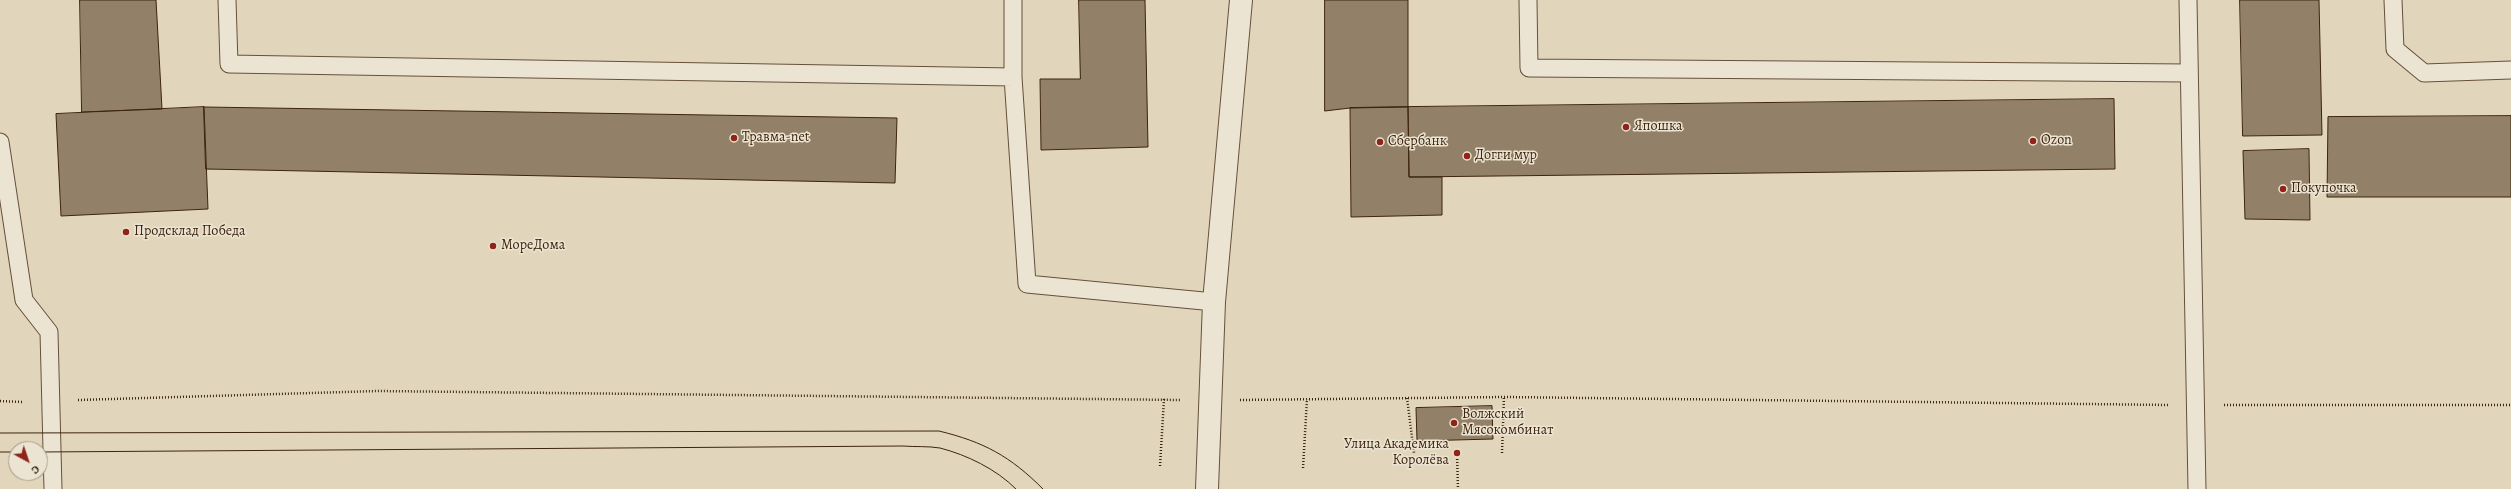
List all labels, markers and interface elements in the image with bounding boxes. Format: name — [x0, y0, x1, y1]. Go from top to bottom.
place label: Япошка — [1634, 119, 1682, 135]
marker: Япошка — [1621, 122, 1631, 132]
place label: Травма-net — [742, 130, 809, 146]
marker: Травма-net — [729, 133, 739, 143]
place label: Ozon — [2041, 133, 2072, 149]
place label: Сбербанк — [1388, 134, 1447, 150]
marker: Ozon — [2028, 136, 2038, 146]
marker: Сбербанк — [1375, 137, 1385, 147]
place label: Догги мур — [1475, 148, 1537, 164]
marker: Догги мур — [1462, 151, 1472, 161]
place label: Покупочка — [2291, 181, 2357, 197]
marker: Покупочка — [2278, 184, 2288, 194]
place label: Продсклад Победа — [134, 224, 245, 240]
marker: Продсклад Победа — [121, 227, 131, 237]
place label: МореДома — [501, 238, 565, 254]
marker: МореДома — [488, 241, 498, 251]
place label: Волжский Мясокомбинат — [1462, 407, 1553, 440]
marker: Волжский Мясокомбинат — [1449, 418, 1459, 428]
place label: Улица Академика Королёва — [1344, 437, 1449, 470]
north arrow — [8, 441, 48, 481]
marker: Улица Академика Королёва — [1452, 448, 1462, 458]
text: С — [28, 462, 43, 478]

